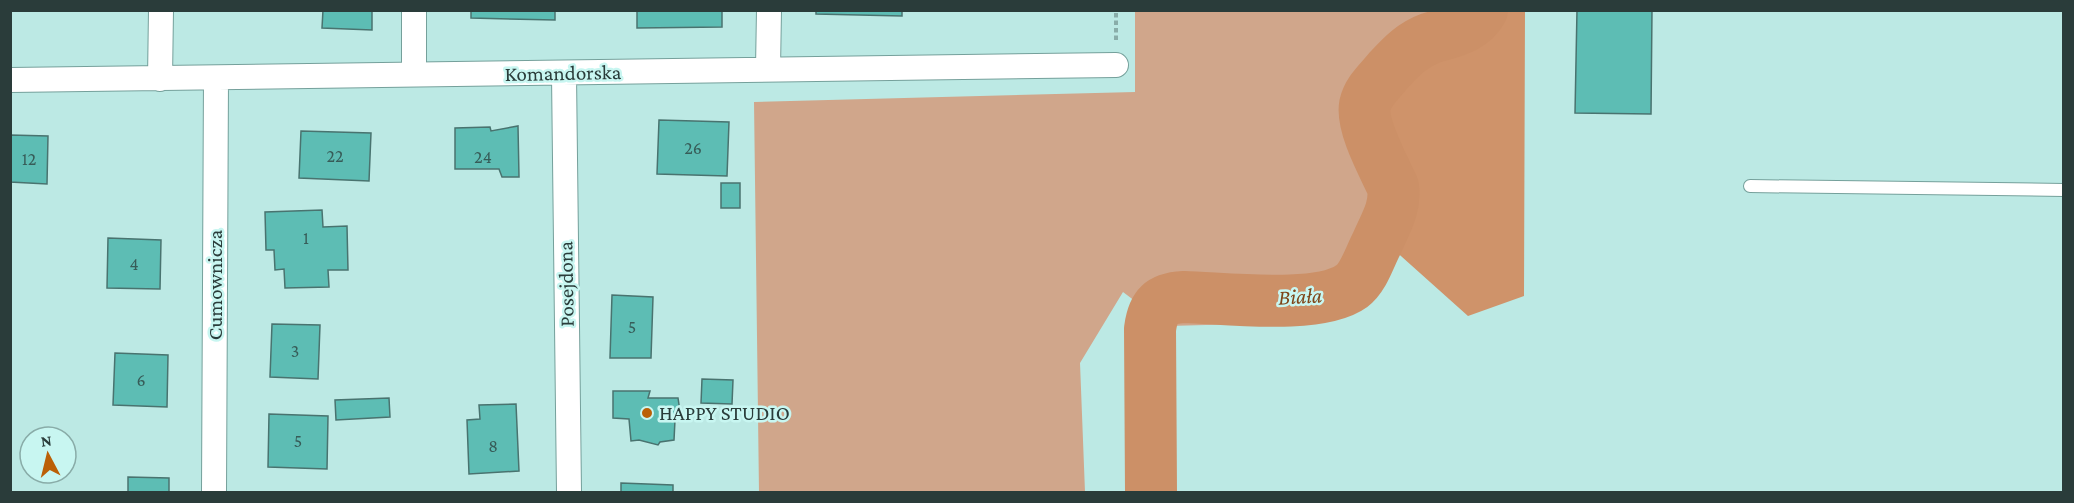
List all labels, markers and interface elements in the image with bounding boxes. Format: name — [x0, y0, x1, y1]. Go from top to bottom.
street label: Komandorska — [504, 60, 622, 86]
house number: 26 — [684, 138, 702, 158]
house number: 22 — [326, 146, 344, 166]
house number: 24 — [474, 147, 492, 167]
house number: 12 — [22, 149, 36, 169]
house number: 1 — [303, 228, 309, 248]
street label: Cumownicza — [203, 230, 227, 340]
street label: Posejdona — [553, 241, 579, 327]
house number: 4 — [129, 254, 139, 274]
water label: Biała — [1277, 282, 1323, 310]
house number: 5 — [628, 317, 636, 337]
house number: 3 — [291, 341, 299, 361]
house number: 6 — [136, 370, 146, 390]
place label: HAPPY STUDIO — [659, 401, 790, 425]
marker: HAPPY STUDIO — [640, 406, 654, 420]
north arrow — [18, 425, 78, 485]
text: N — [40, 431, 53, 450]
house number: 5 — [294, 431, 302, 451]
house number: 8 — [488, 436, 498, 456]

